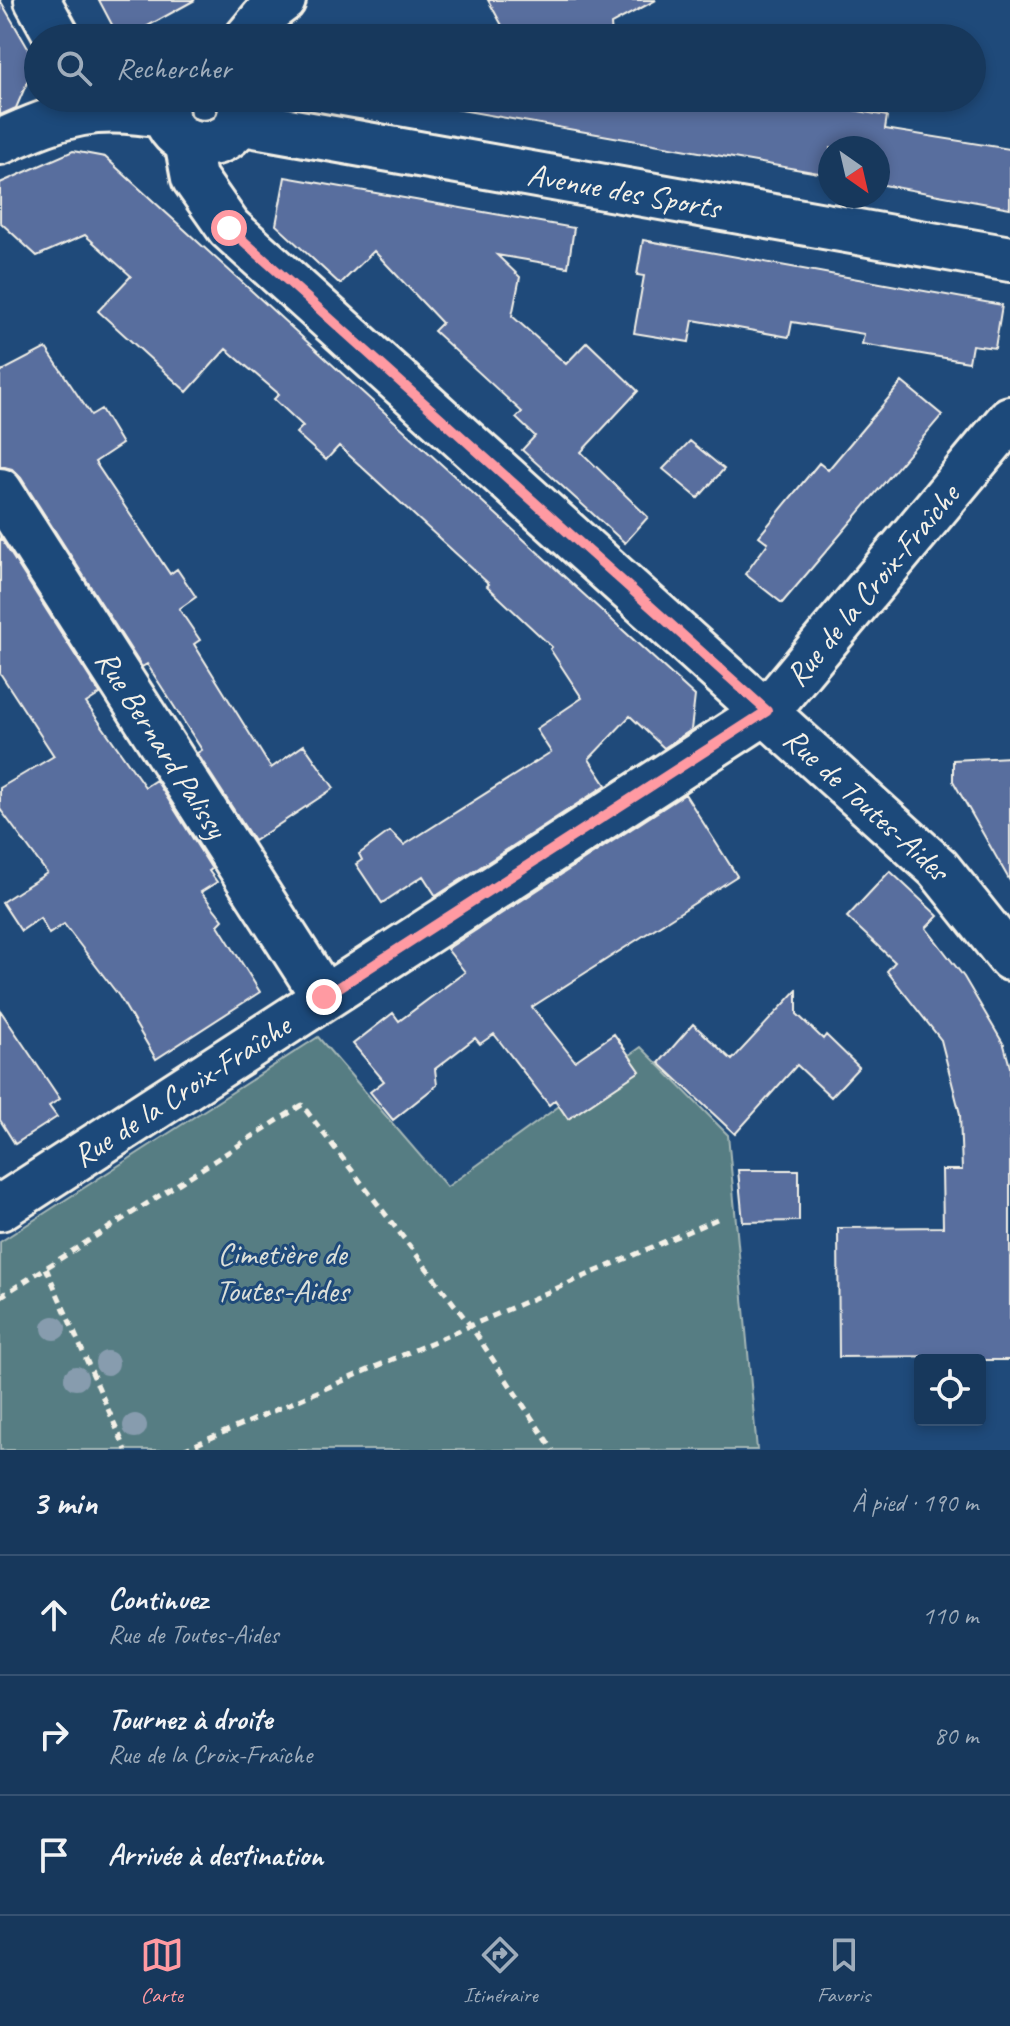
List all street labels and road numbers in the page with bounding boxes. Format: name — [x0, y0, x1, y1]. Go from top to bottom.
street label: Avenue des Sports — [524, 153, 726, 228]
street label: Rue de la Croix-Fraîche — [776, 473, 970, 695]
street label: Rue Bernard Palissy — [87, 642, 238, 847]
street label: Rue de Toutes-Aides — [775, 718, 961, 890]
street label: Rue de la Croix-Fraîche — [65, 1004, 300, 1176]

